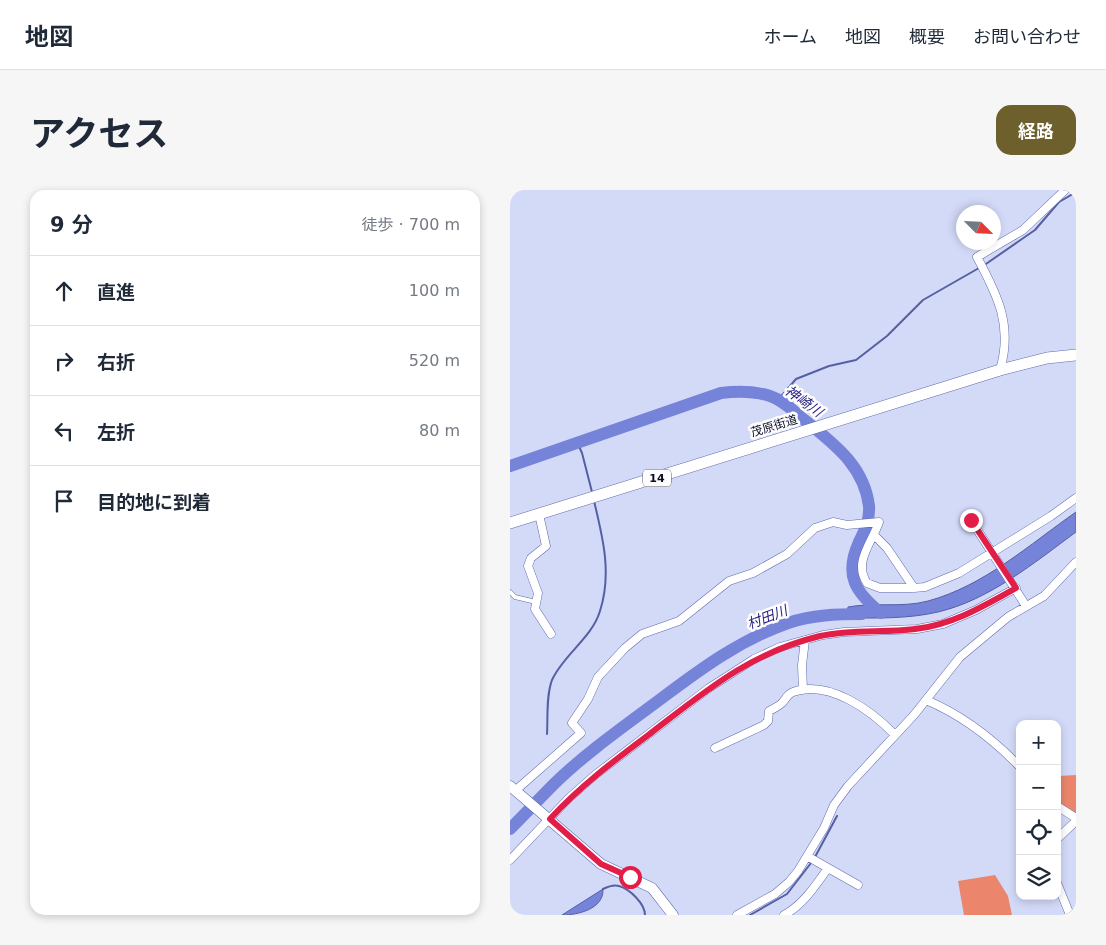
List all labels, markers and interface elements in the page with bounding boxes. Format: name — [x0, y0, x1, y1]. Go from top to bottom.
text: 地図 — [25, 23, 73, 51]
text: ホーム — [764, 26, 817, 47]
text: 地図 — [845, 26, 881, 47]
text: 概要 — [909, 26, 945, 47]
text: お問い合わせ — [973, 26, 1081, 47]
button: 経路 — [996, 105, 1076, 155]
text: アクセス — [30, 114, 168, 154]
north arrow — [956, 205, 1001, 250]
text: 9 分 — [50, 213, 93, 237]
text: 徒歩 · 700 m — [362, 215, 460, 234]
icon: ahead — [50, 277, 78, 305]
text: 直進 — [97, 281, 135, 303]
text: 100 m — [409, 281, 460, 300]
icon: right — [50, 347, 78, 375]
text: 右折 — [97, 351, 135, 373]
text: 520 m — [409, 351, 460, 370]
water label: 神崎川 — [782, 382, 827, 421]
street label: 茂原街道 — [749, 412, 799, 440]
icon: left — [50, 417, 78, 445]
text: 左折 — [97, 421, 135, 443]
text: 80 m — [419, 421, 460, 440]
road number: 14 — [643, 470, 671, 486]
icon: arrive — [50, 487, 78, 515]
text: 目的地に到着 — [97, 491, 211, 513]
route end — [960, 509, 983, 532]
water label: 村田川 — [745, 601, 791, 632]
map controls — [1016, 720, 1061, 900]
button: + — [1016, 720, 1061, 765]
button: − — [1016, 765, 1061, 810]
button: locate — [1016, 810, 1061, 855]
button: layers — [1016, 855, 1061, 900]
route start — [619, 866, 642, 889]

